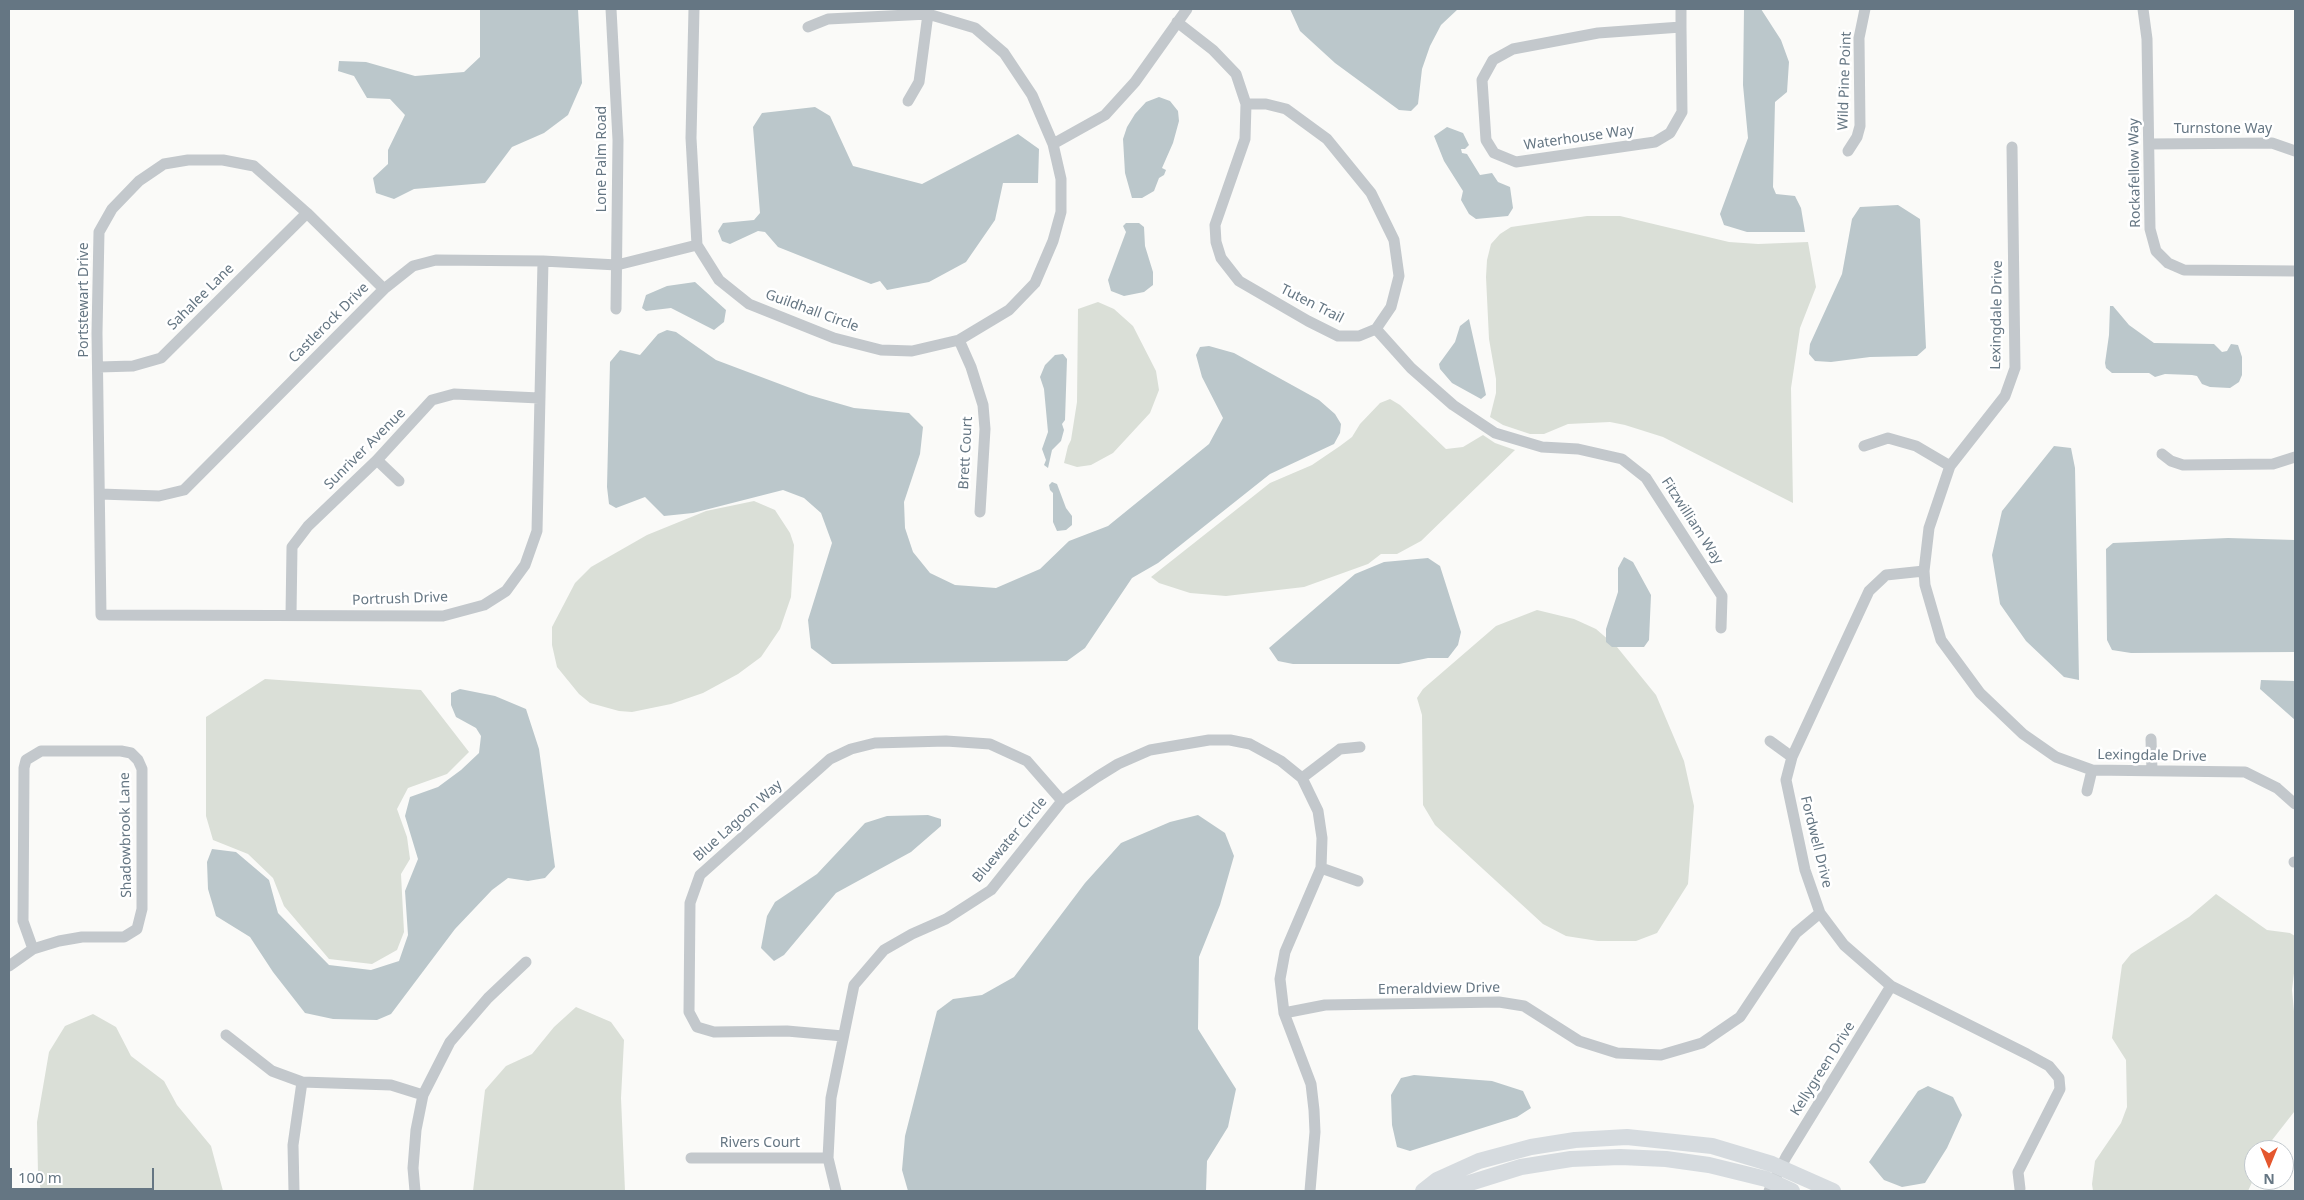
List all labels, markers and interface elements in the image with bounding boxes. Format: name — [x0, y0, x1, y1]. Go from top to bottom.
street label: Wild Pine Point — [1835, 31, 1855, 131]
street label: Lone Palm Road — [594, 106, 610, 212]
street label: Rockafellow Way — [2126, 118, 2144, 228]
street label: Turnstone Way — [2174, 121, 2272, 137]
street label: Waterhouse Way — [1523, 122, 1635, 154]
street label: Portstewart Drive — [76, 242, 92, 358]
street label: Sahalee Lane — [164, 260, 238, 334]
street label: Lexingdale Drive — [1988, 260, 2006, 370]
street label: Castlerock Drive — [285, 279, 373, 367]
street label: Tuten Trail — [1278, 281, 1346, 327]
street label: Guildhall Circle — [763, 286, 861, 336]
street label: Sunriver Avenue — [321, 405, 409, 493]
street label: Brett Court — [956, 416, 976, 490]
street label: Fitzwilliam Way — [1658, 474, 1726, 568]
street label: Portrush Drive — [352, 589, 448, 609]
street label: Lexingdale Drive — [2097, 747, 2207, 765]
street label: Shadowbrook Lane — [117, 772, 135, 898]
street label: Blue Lagoon Way — [690, 777, 786, 865]
street label: Bluewater Circle — [969, 794, 1051, 886]
street label: Fordwell Drive — [1796, 794, 1836, 890]
street label: Emeraldview Drive — [1378, 980, 1500, 998]
street label: Kellygreen Drive — [1787, 1019, 1859, 1119]
street label: Rivers Court — [720, 1135, 800, 1151]
north arrow — [2244, 1140, 2294, 1190]
scale bar — [12, 1158, 156, 1190]
text: 100 m — [18, 1167, 62, 1187]
text: N — [2263, 1170, 2275, 1189]

